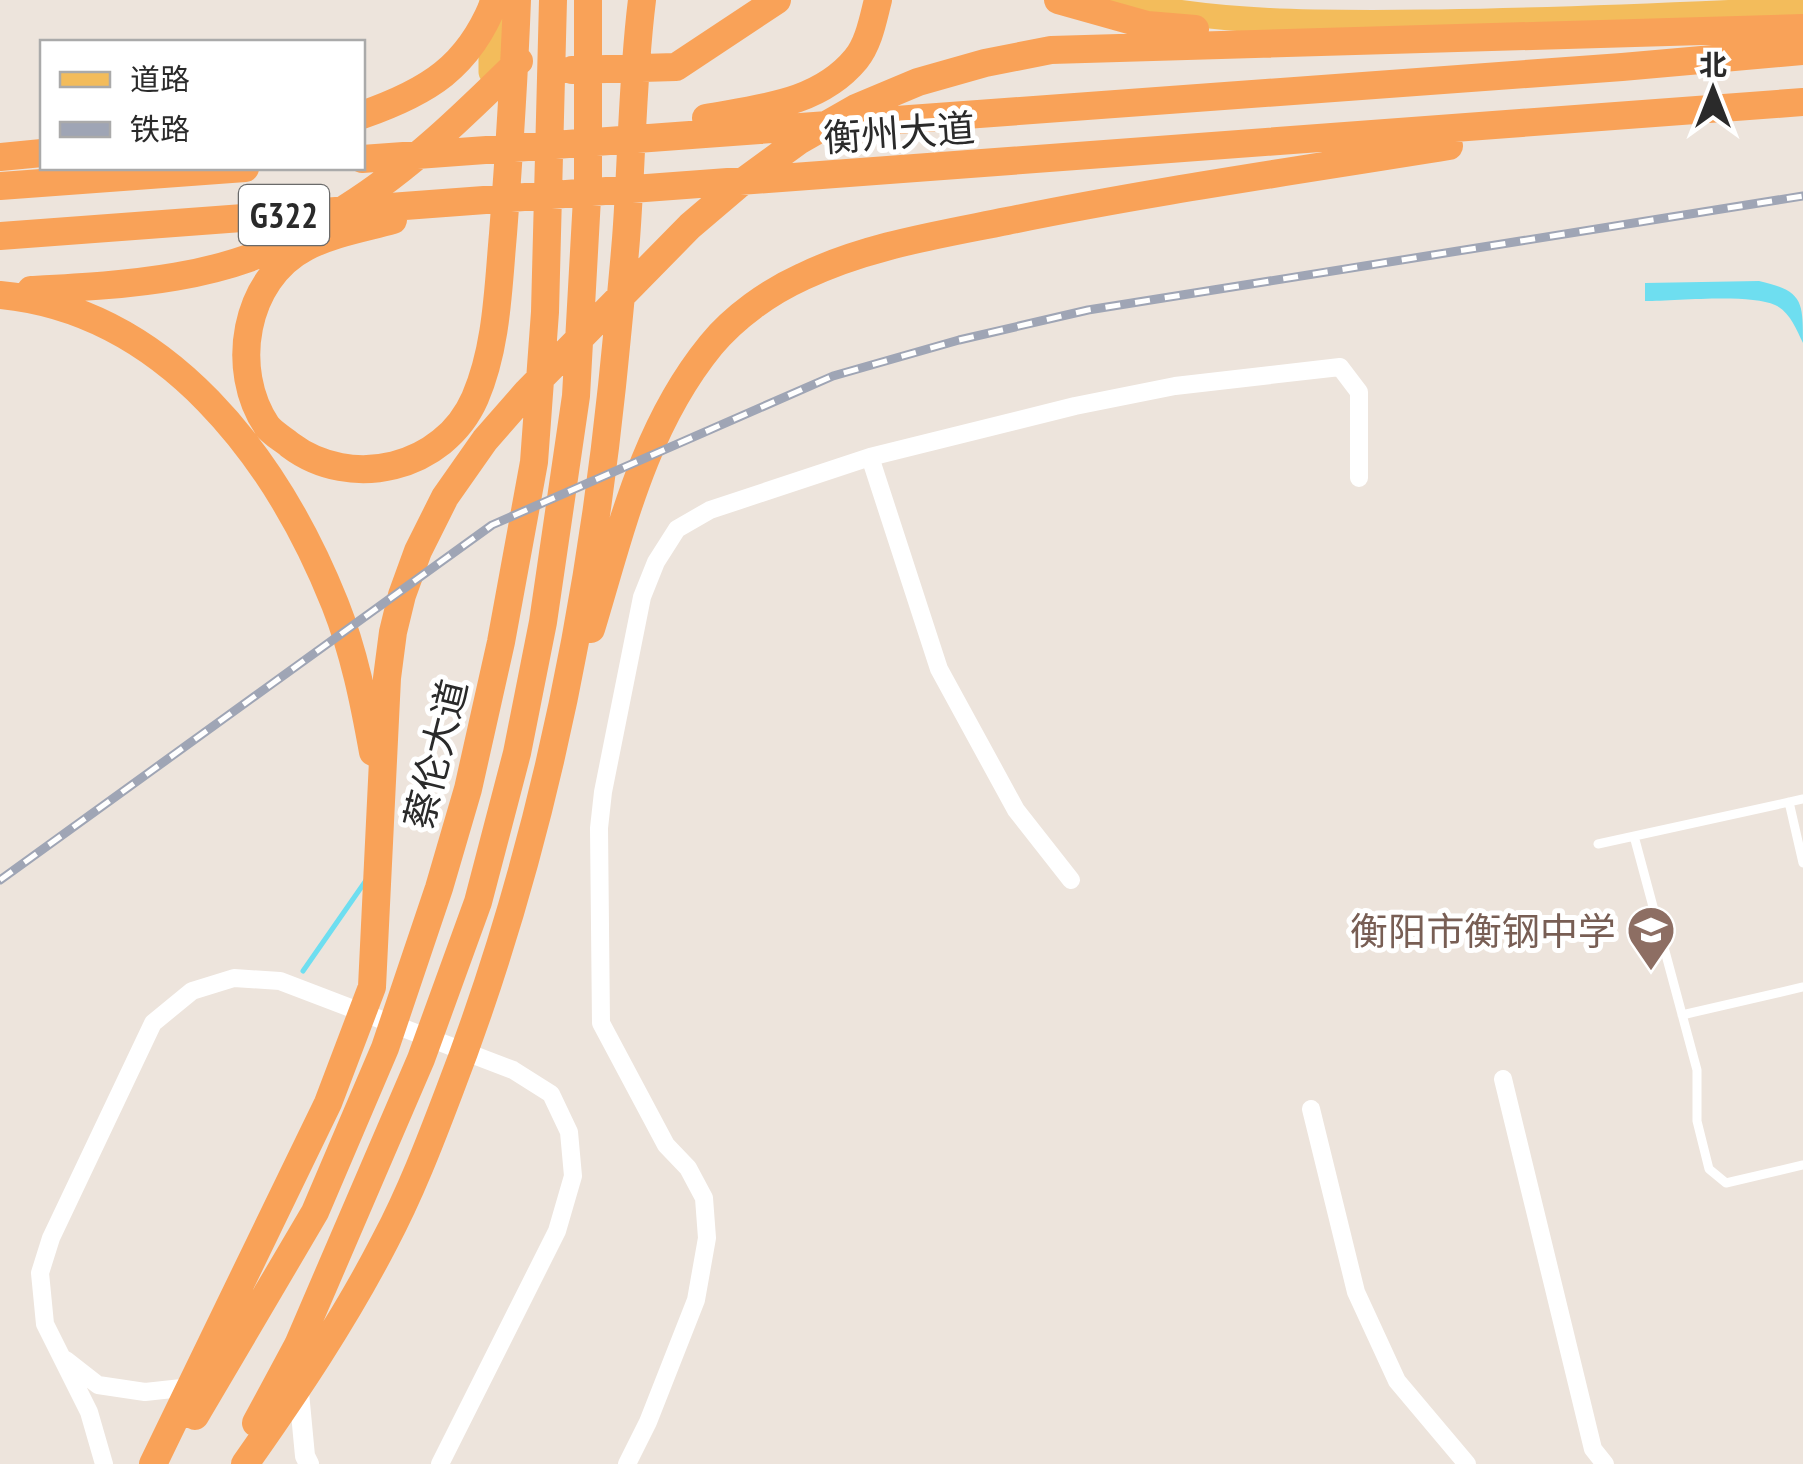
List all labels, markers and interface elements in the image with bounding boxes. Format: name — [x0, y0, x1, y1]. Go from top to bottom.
legend — [40, 40, 365, 170]
north arrow — [1663, 40, 1763, 140]
text: 北 — [1699, 46, 1727, 83]
text: 道路 — [130, 59, 190, 98]
street label: 衡州大道 — [821, 102, 977, 162]
text: 铁路 — [130, 109, 190, 148]
road number: G322 — [239, 185, 329, 245]
street label: 蔡伦大道 — [393, 674, 477, 834]
school or university icon: 衡阳市衡钢中学 — [1625, 904, 1677, 972]
place label: 衡阳市衡钢中学 — [1350, 906, 1616, 955]

